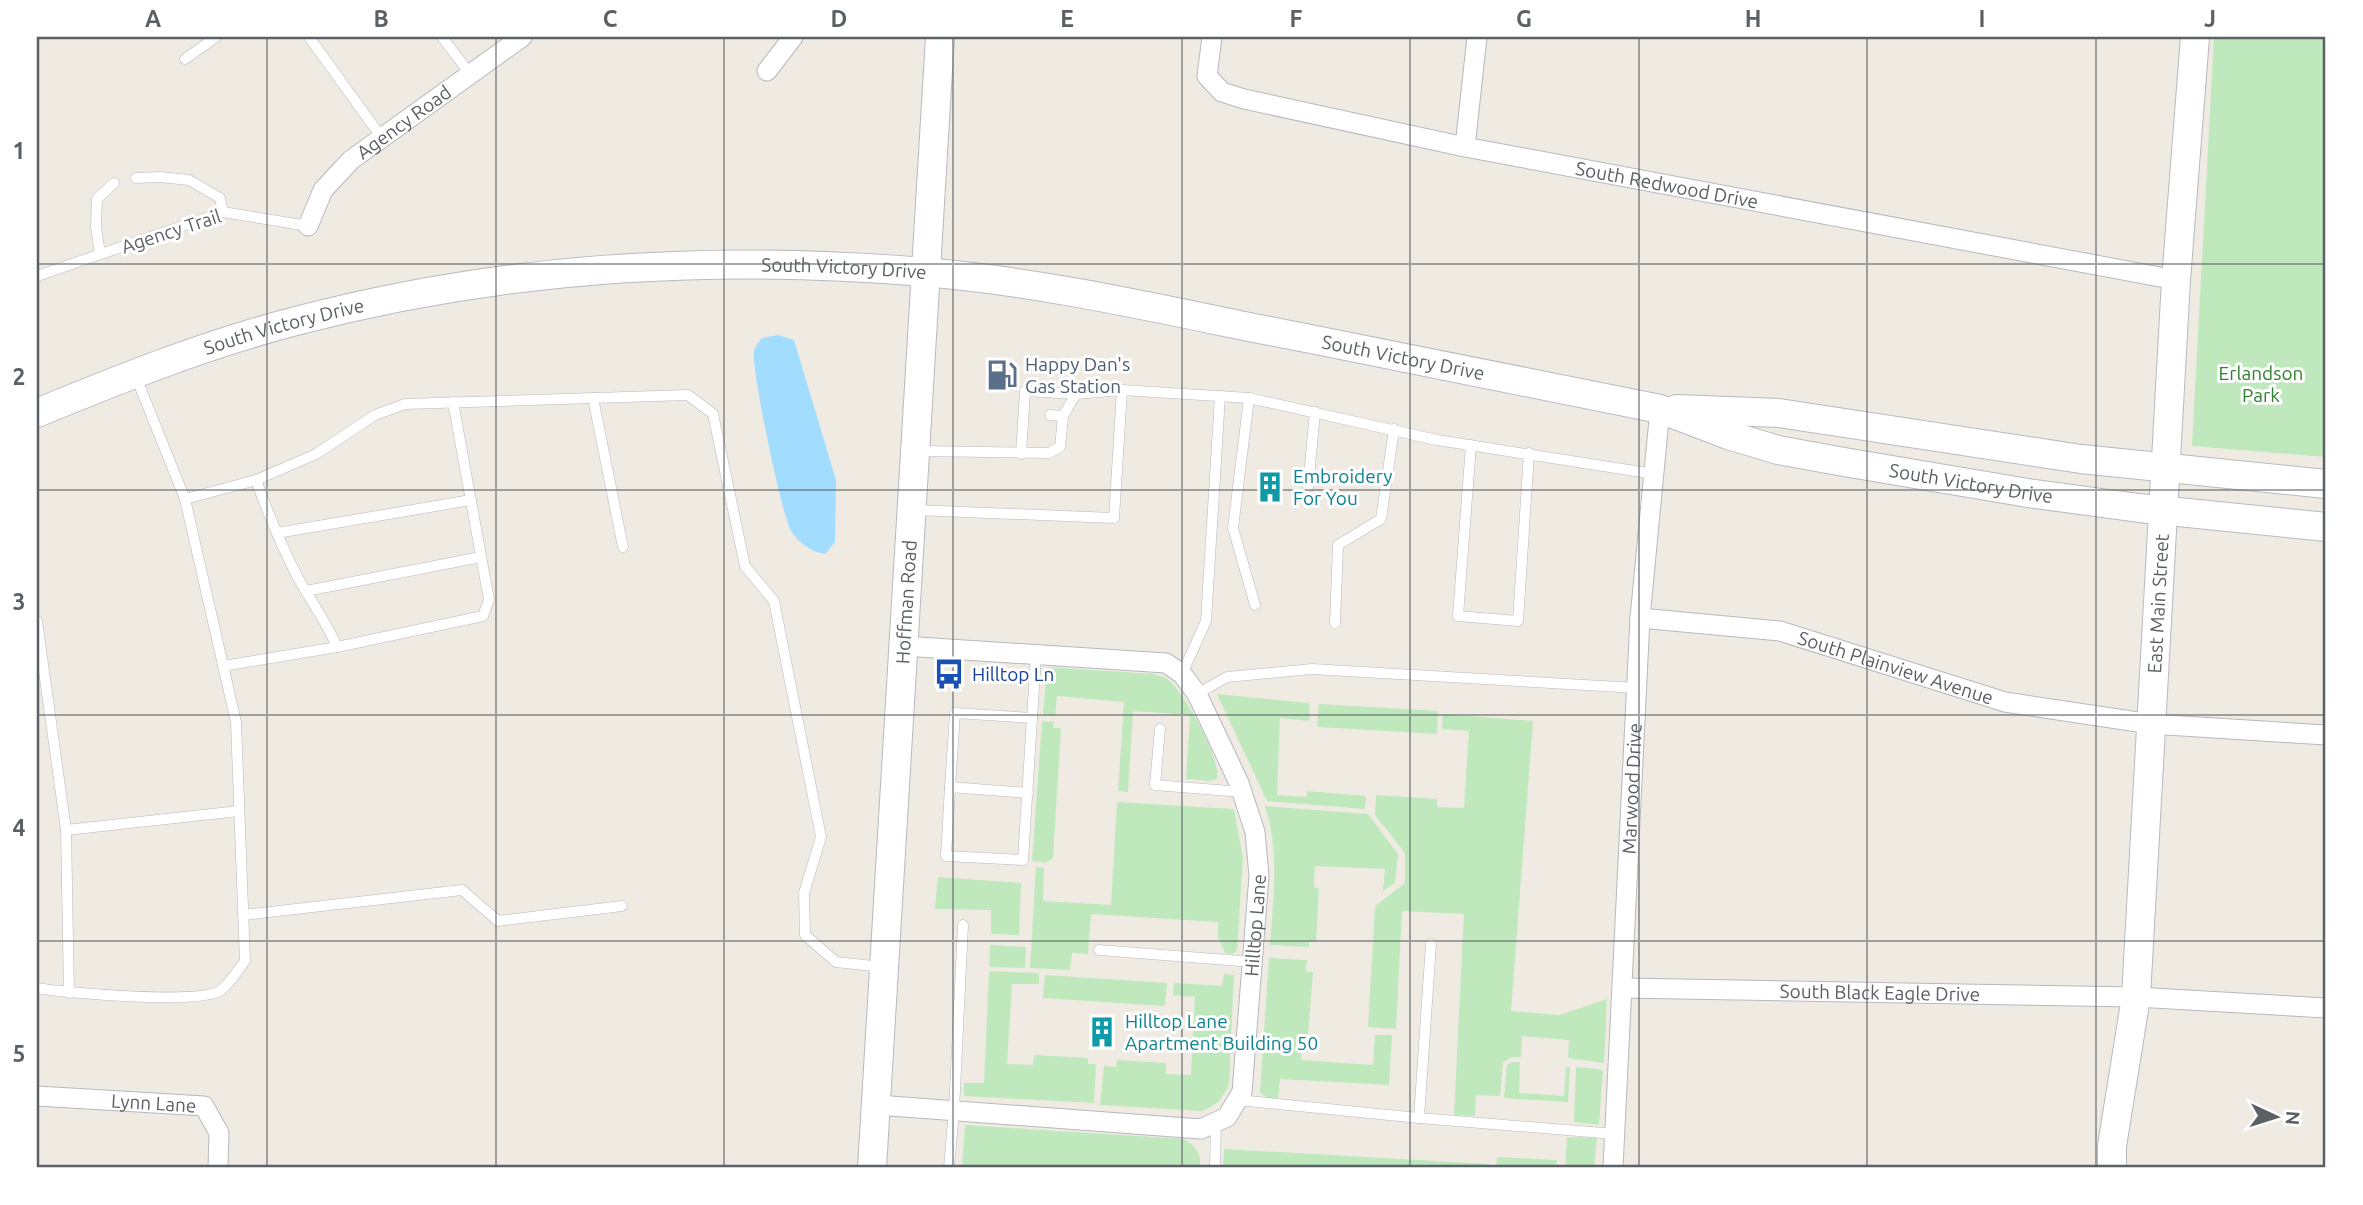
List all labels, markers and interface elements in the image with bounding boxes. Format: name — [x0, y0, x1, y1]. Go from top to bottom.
text: A — [145, 6, 161, 31]
text: B — [373, 6, 389, 31]
text: C — [603, 6, 618, 31]
text: D — [831, 6, 847, 31]
text: E — [1060, 6, 1074, 31]
text: F — [1290, 6, 1303, 31]
text: G — [1516, 6, 1532, 31]
text: H — [1745, 6, 1761, 31]
text: I — [1979, 6, 1985, 31]
text: J — [2204, 6, 2216, 31]
street label: Agency Road — [352, 81, 455, 163]
text: 1 — [13, 138, 25, 163]
street label: South Redwood Drive — [1574, 157, 1760, 213]
street label: Agency Trail — [118, 205, 224, 257]
street label: South Victory Drive — [761, 253, 928, 283]
street label: South Victory Drive — [201, 294, 366, 359]
street label: South Victory Drive — [1320, 330, 1486, 384]
place label: Happy Dan's Gas Station — [1025, 353, 1130, 397]
fuel station icon: Happy Dan's Gas Station — [985, 358, 1019, 392]
park label: Erlandson Park — [2219, 362, 2303, 406]
text: 2 — [13, 364, 25, 389]
street label: South Victory Drive — [1888, 459, 2054, 507]
place label: Embroidery For You — [1293, 465, 1392, 509]
building icon: Embroidery For You — [1253, 470, 1287, 504]
street label: East Main Street — [2143, 533, 2173, 674]
street label: Hoffman Road — [891, 539, 921, 665]
text: 3 — [13, 589, 25, 614]
street label: South Plainview Avenue — [1795, 626, 1996, 709]
bus stop icon: Hilltop Ln — [932, 657, 966, 691]
place label: Hilltop Ln — [972, 663, 1054, 685]
street label: Marwood Drive — [1617, 722, 1646, 855]
text: 4 — [13, 815, 26, 840]
street label: Hilltop Lane — [1240, 873, 1270, 977]
street label: South Black Eagle Drive — [1780, 980, 1980, 1005]
place label: Hilltop Lane Apartment Building 50 — [1125, 1010, 1318, 1054]
building icon: Hilltop Lane Apartment Building 50 — [1085, 1015, 1119, 1049]
text: 5 — [13, 1041, 25, 1066]
north arrow — [2240, 1082, 2310, 1152]
street label: Lynn Lane — [110, 1089, 197, 1117]
text: N — [2281, 1110, 2304, 1126]

